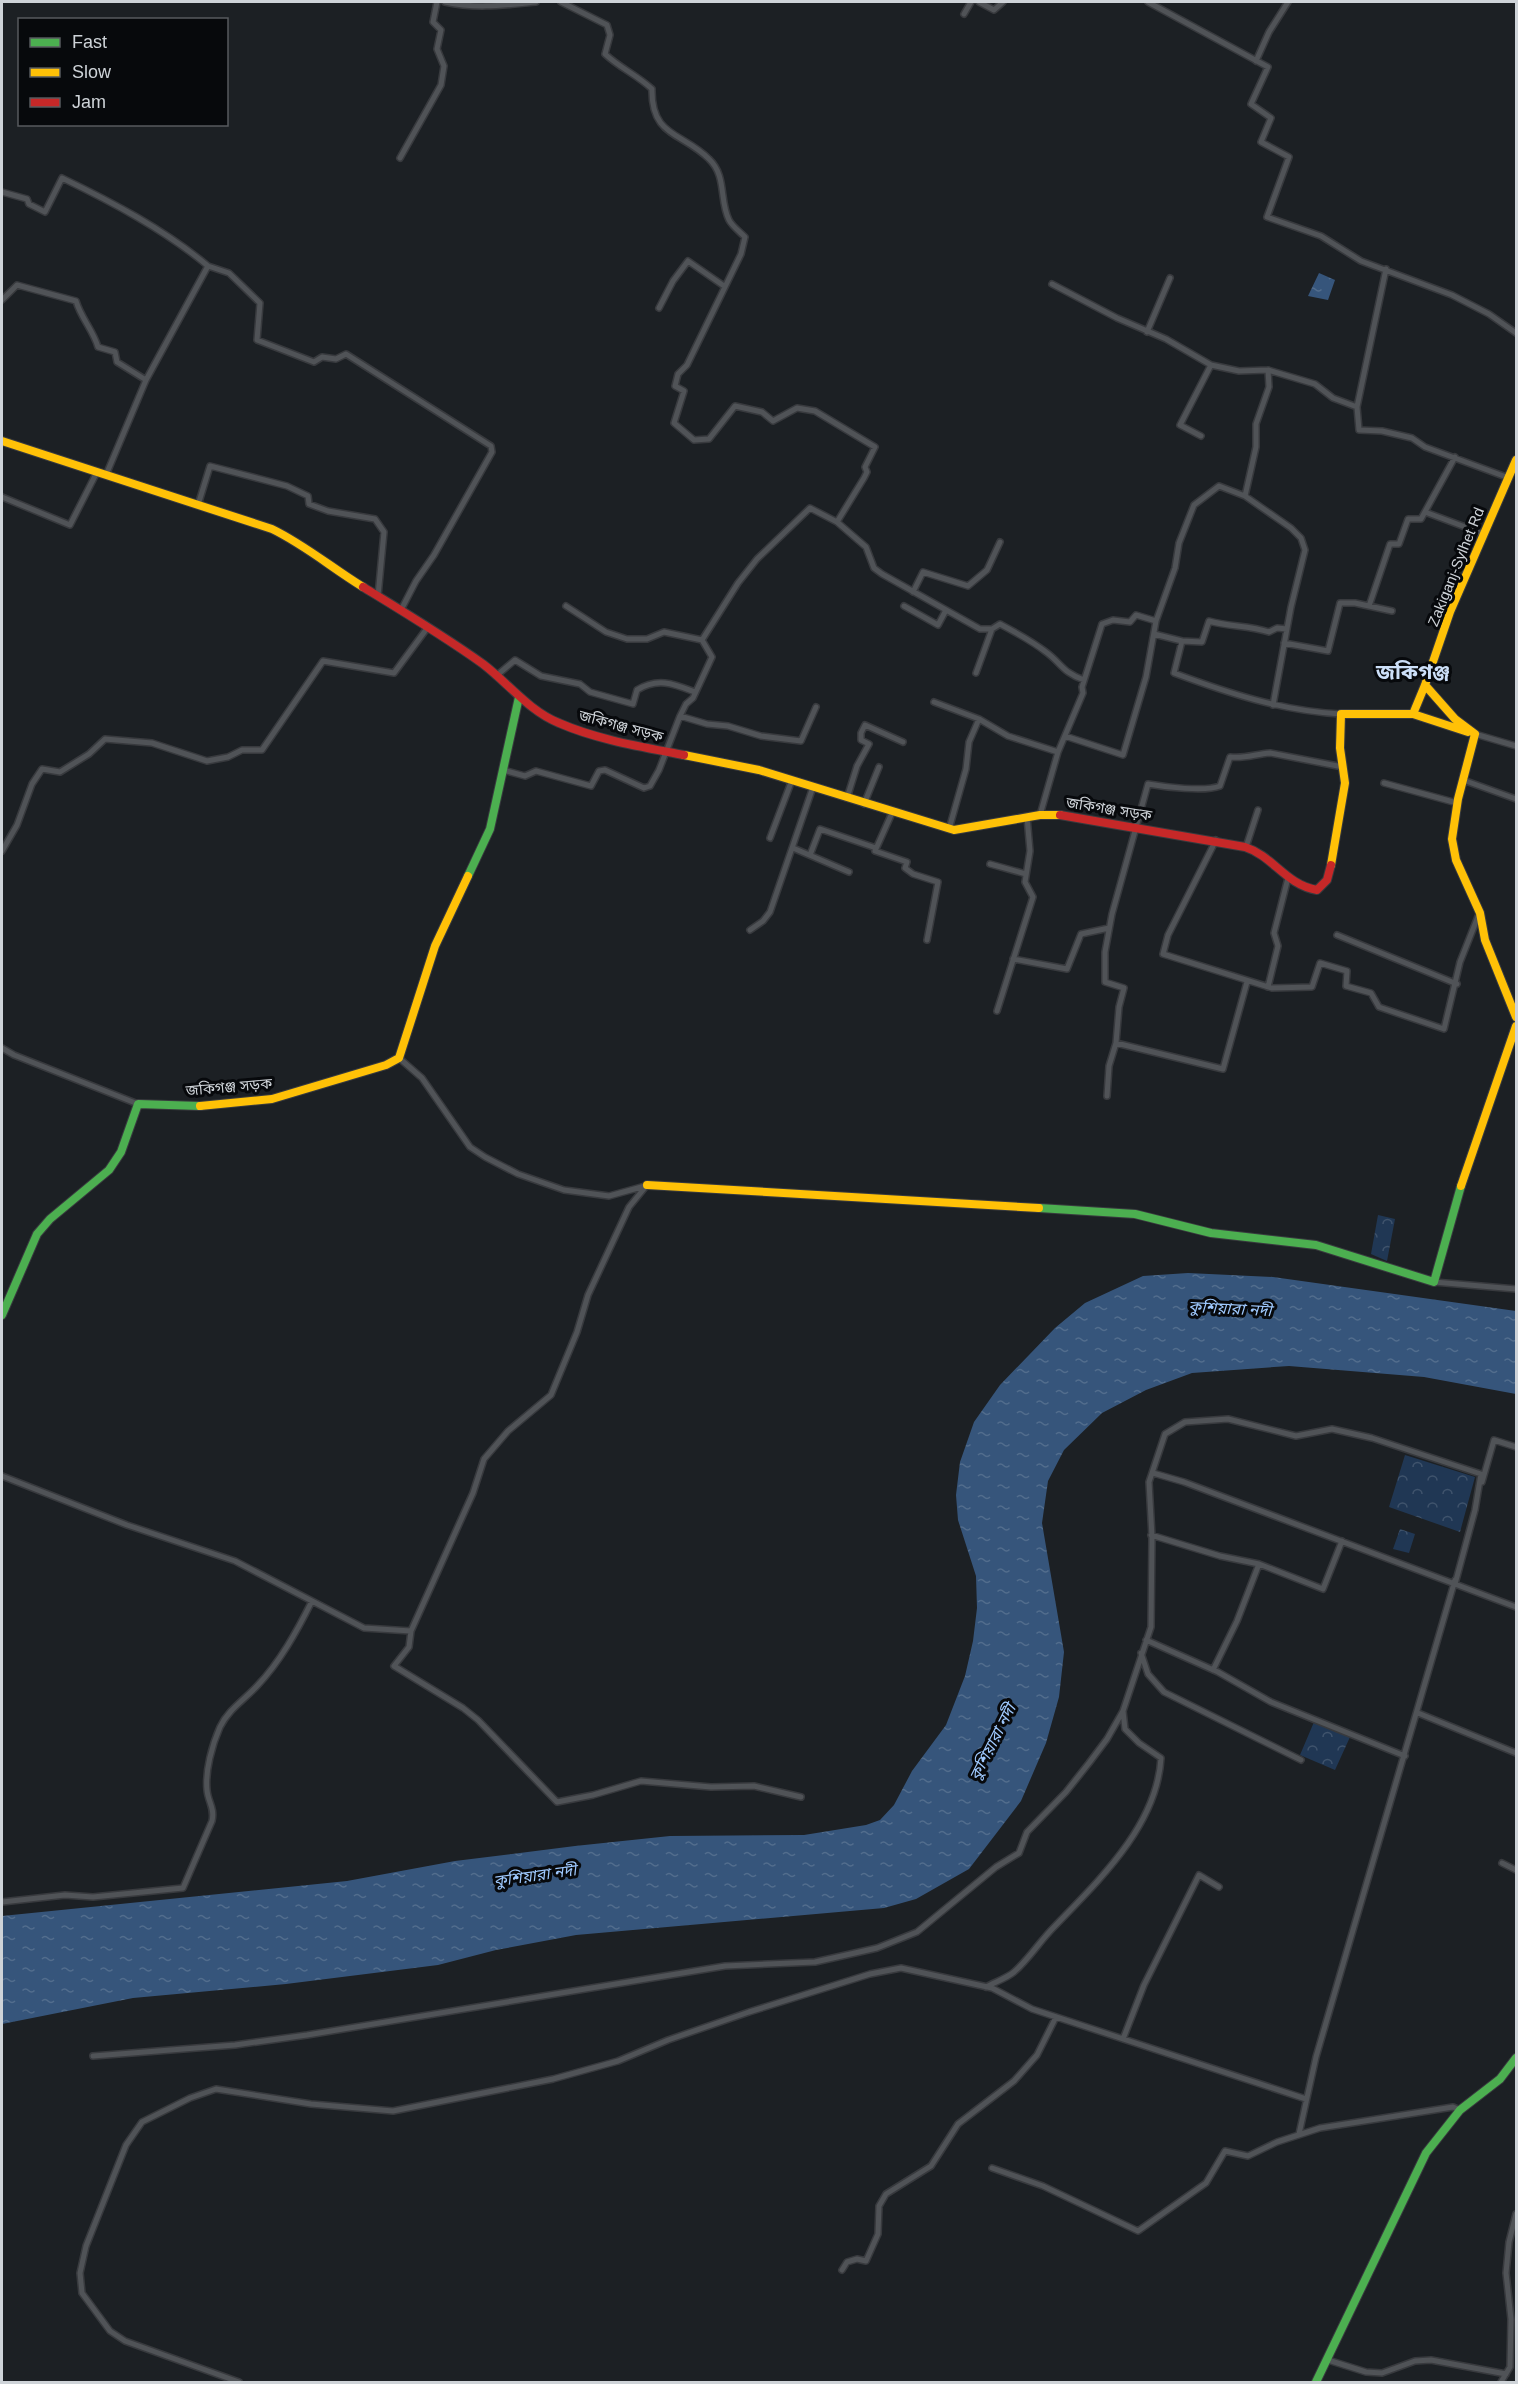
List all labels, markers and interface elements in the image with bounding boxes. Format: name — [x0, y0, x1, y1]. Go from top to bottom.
legend — [18, 18, 228, 126]
text: Fast — [72, 32, 107, 52]
text: Slow — [72, 62, 112, 82]
text: Jam — [72, 92, 106, 112]
street label: Zakiganj-Sylhet Rd — [1424, 505, 1487, 629]
district label: জকিগঞ্জ — [1375, 660, 1450, 683]
street label: জকিগঞ্জ সড়ক — [576, 706, 666, 745]
street label: জকিগঞ্জ সড়ক — [1064, 793, 1154, 824]
street label: জকিগঞ্জ সড়ক — [184, 1074, 274, 1099]
water label: কুশিয়ারা নদী — [1188, 1297, 1275, 1320]
water label: কুশিয়ারা নদী — [965, 1698, 1021, 1784]
water label: কুশিয়ারা নদী — [492, 1860, 580, 1891]

